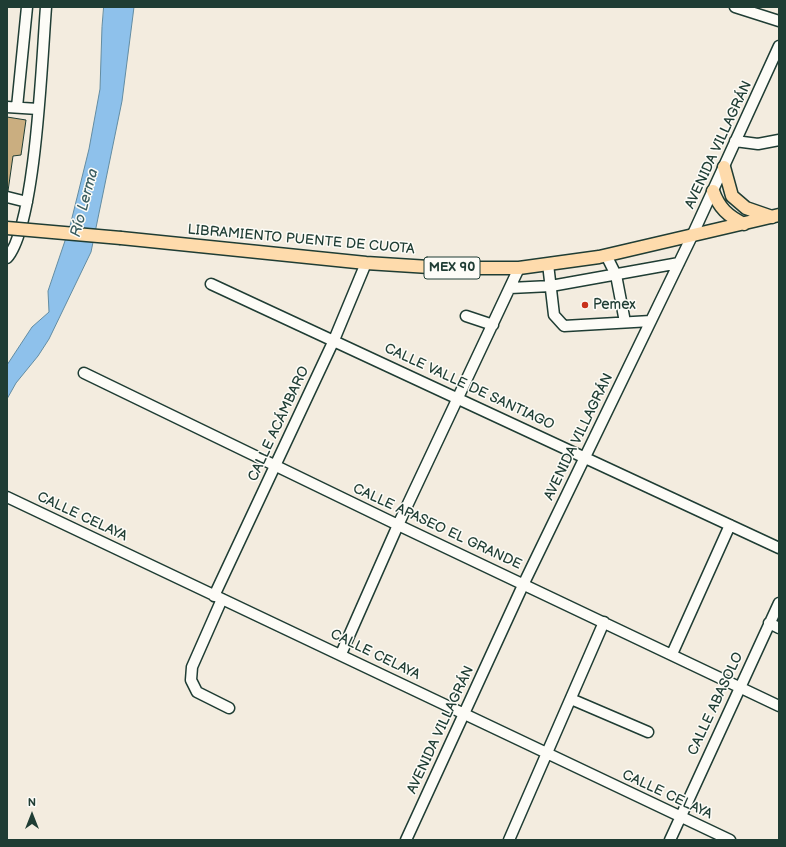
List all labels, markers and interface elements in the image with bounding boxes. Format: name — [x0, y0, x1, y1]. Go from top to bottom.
street label: AVENIDA VILLAGRÁN — [682, 78, 756, 212]
water label: Río Lerma — [67, 167, 103, 239]
street label: LIBRAMIENTO PUENTE DE CUOTA — [187, 222, 415, 258]
road number: MEX 90 — [424, 257, 480, 279]
place label: Pemex — [593, 297, 636, 313]
marker: Pemex — [580, 300, 590, 310]
street label: CALLE VALLE DE SANTIAGO — [381, 340, 557, 434]
street label: CALLE ACÁMBARO — [245, 364, 313, 484]
street label: AVENIDA VILLAGRÁN — [541, 371, 617, 503]
street label: CALLE APASEO EL GRANDE — [350, 480, 524, 574]
street label: CALLE CELAYA — [34, 489, 130, 545]
street label: CALLE CELAYA — [327, 626, 423, 684]
street label: CALLE ABASOLO — [685, 650, 747, 758]
street label: AVENIDA VILLAGRÁN — [404, 663, 478, 797]
street label: CALLE CELAYA — [619, 767, 715, 823]
north arrow — [12, 795, 52, 835]
text: N — [28, 796, 36, 809]

